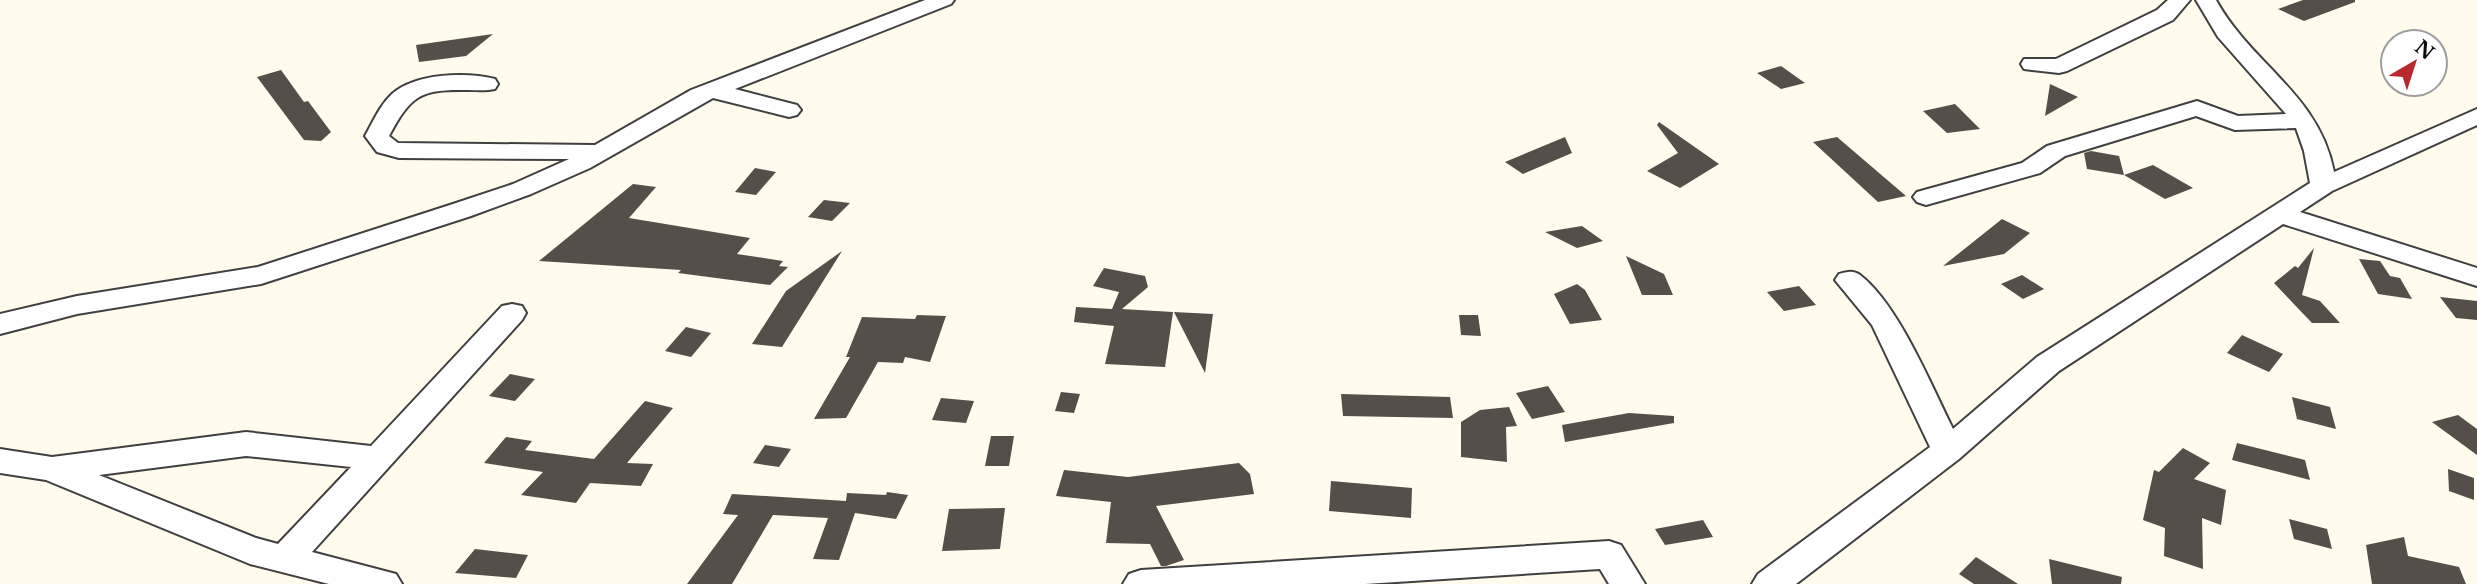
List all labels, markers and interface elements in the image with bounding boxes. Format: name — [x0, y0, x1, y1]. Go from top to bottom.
north arrow — [2379, 28, 2449, 98]
text: N — [2410, 36, 2439, 65]

